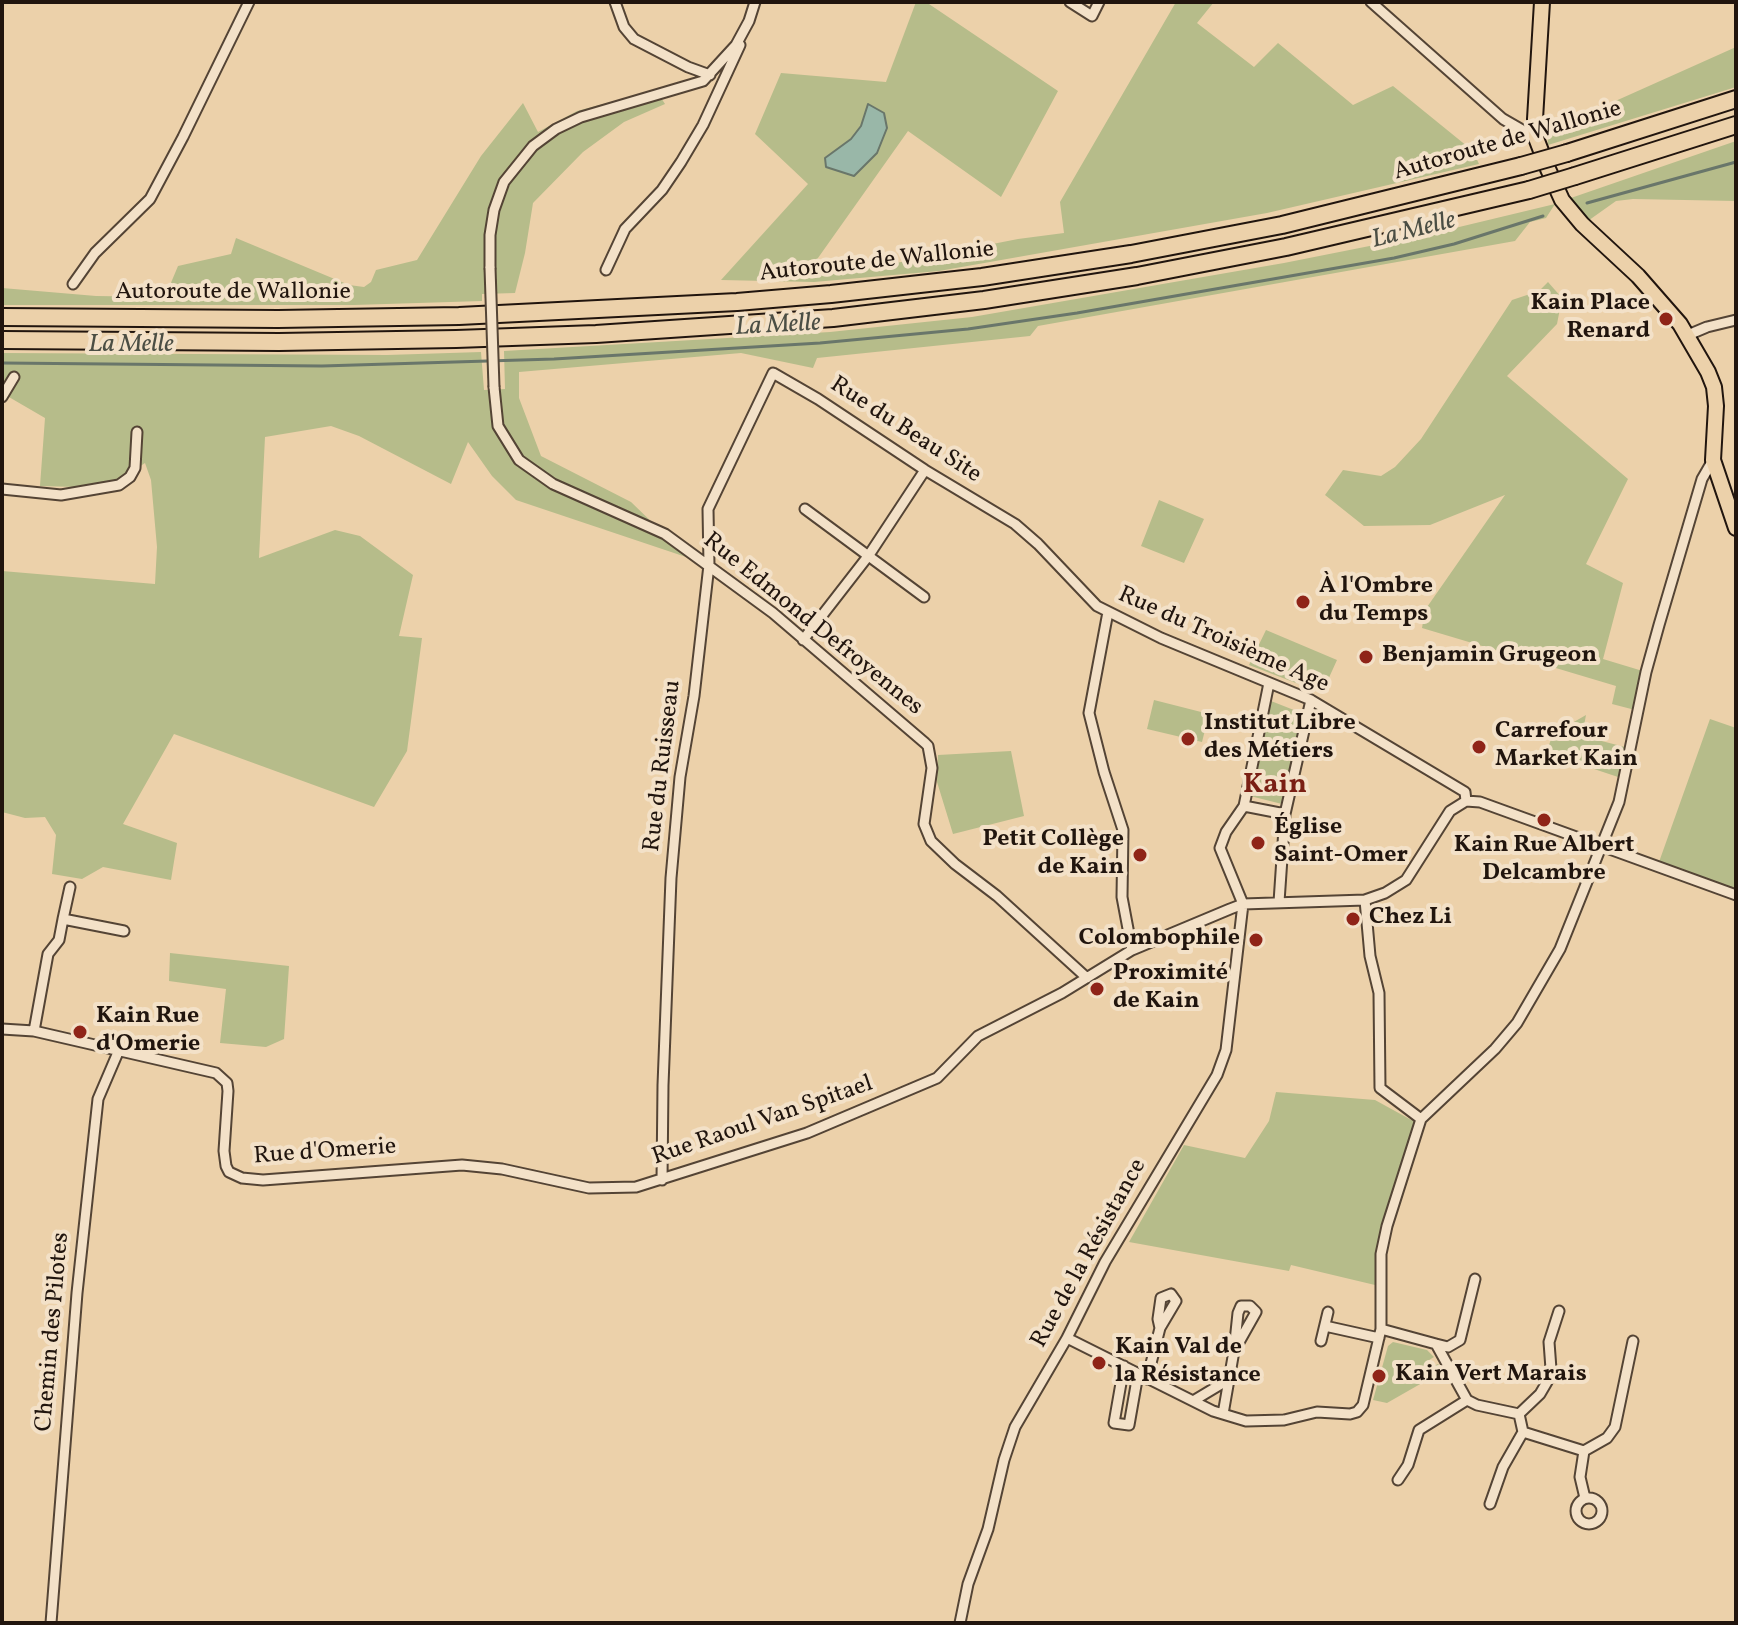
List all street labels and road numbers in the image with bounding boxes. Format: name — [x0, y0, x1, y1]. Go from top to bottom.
street label: Autoroute de Wallonie — [1391, 96, 1625, 188]
street label: Autoroute de Wallonie — [758, 236, 996, 290]
street label: Autoroute de Wallonie — [115, 280, 351, 308]
street label: Rue du Beau Site — [824, 371, 986, 491]
street label: Rue Edmond Defroyennes — [696, 527, 928, 723]
street label: Rue du Troisième Age — [1113, 581, 1333, 701]
street label: Rue du Ruisseau — [639, 679, 689, 853]
street label: Rue Raoul Van Spitael — [649, 1071, 877, 1173]
street label: Rue d'Omerie — [253, 1134, 397, 1172]
street label: Rue de la Résistance — [1026, 1154, 1154, 1354]
street label: Chemin des Pilotes — [31, 1231, 77, 1433]

